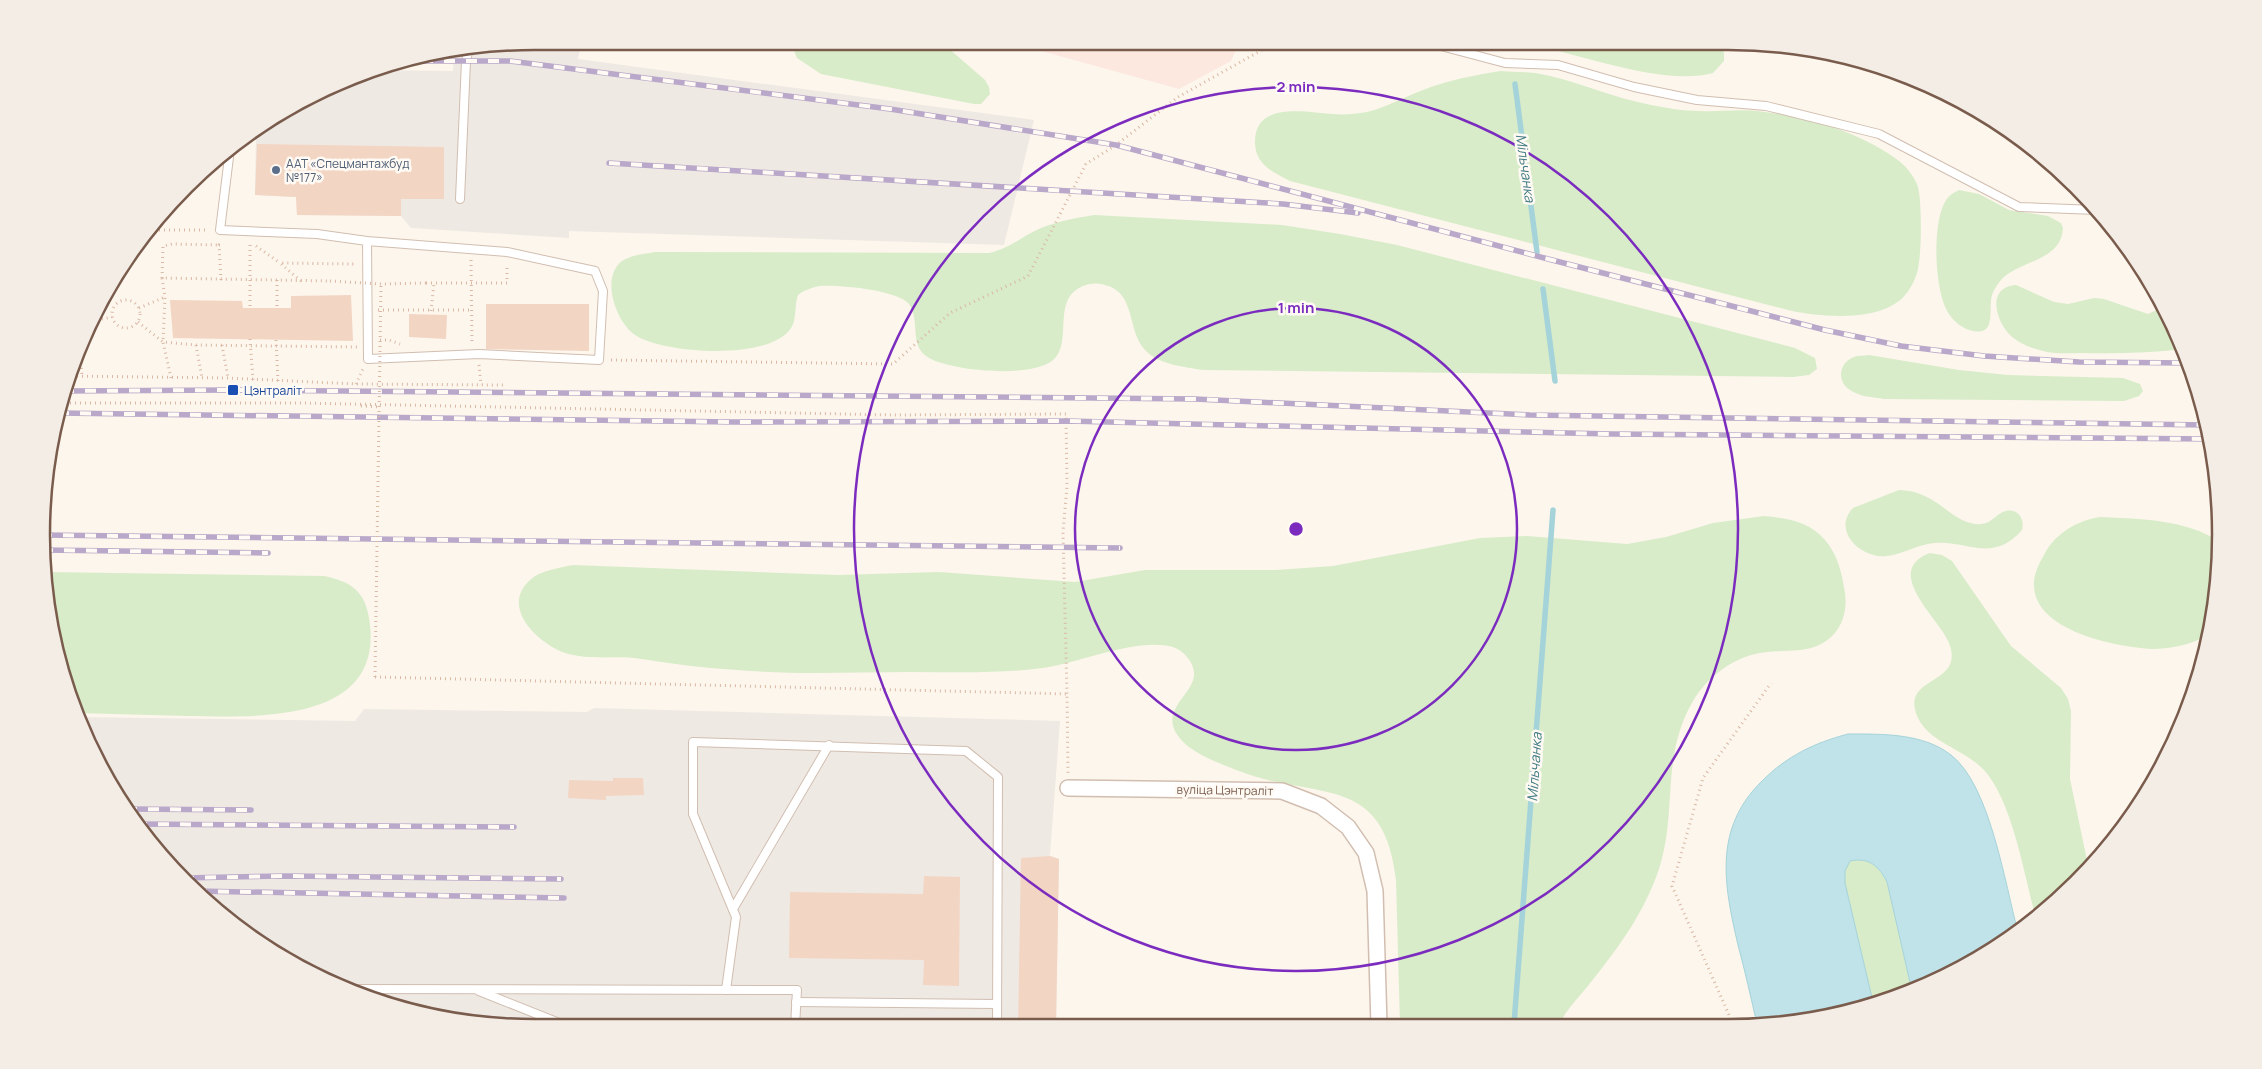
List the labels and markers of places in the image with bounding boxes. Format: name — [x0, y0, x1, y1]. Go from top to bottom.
place label: ААТ «Спецмантажбуд №177» — [286, 155, 409, 186]
marker: ААТ «Спецмантажбуд №177» — [270, 164, 282, 176]
place label: Цэнтраліт — [244, 382, 302, 399]
marker: Цэнтраліт — [226, 383, 240, 397]
centre of rings — [1287, 520, 1305, 538]

